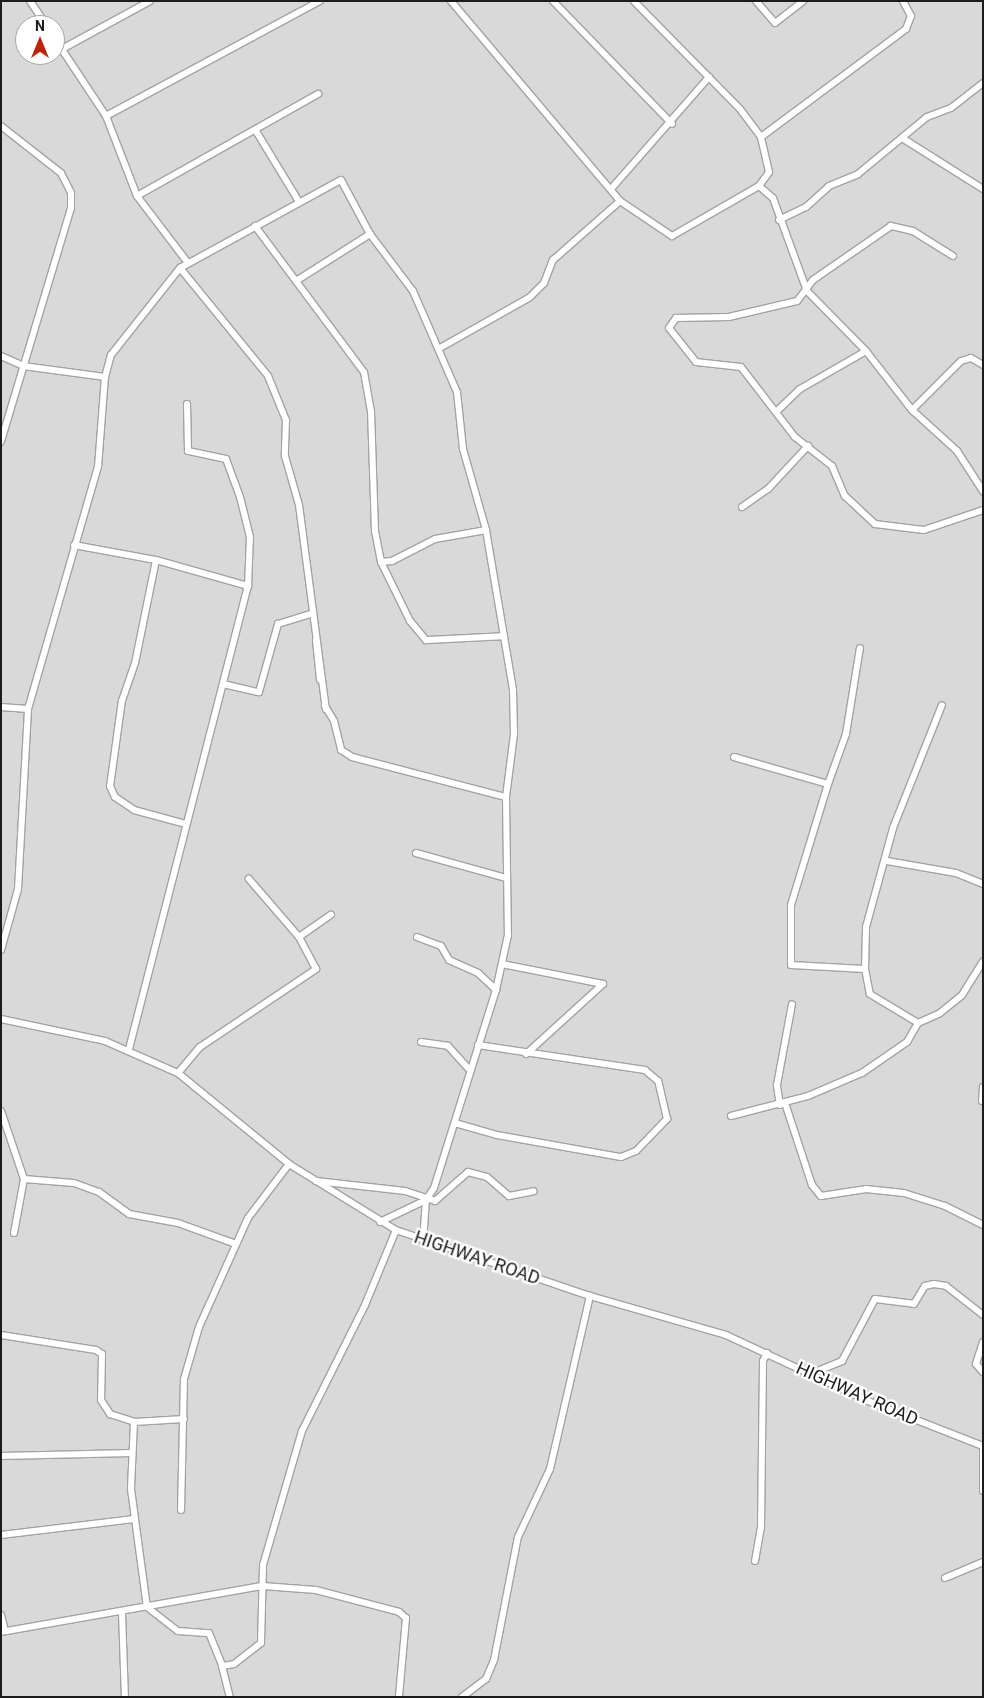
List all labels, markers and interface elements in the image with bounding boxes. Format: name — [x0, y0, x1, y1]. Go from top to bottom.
north arrow — [15, 15, 65, 65]
text: N — [35, 18, 45, 34]
street label: HIGHWAY ROAD — [411, 1226, 543, 1290]
street label: HIGHWAY ROAD — [793, 1357, 921, 1431]

